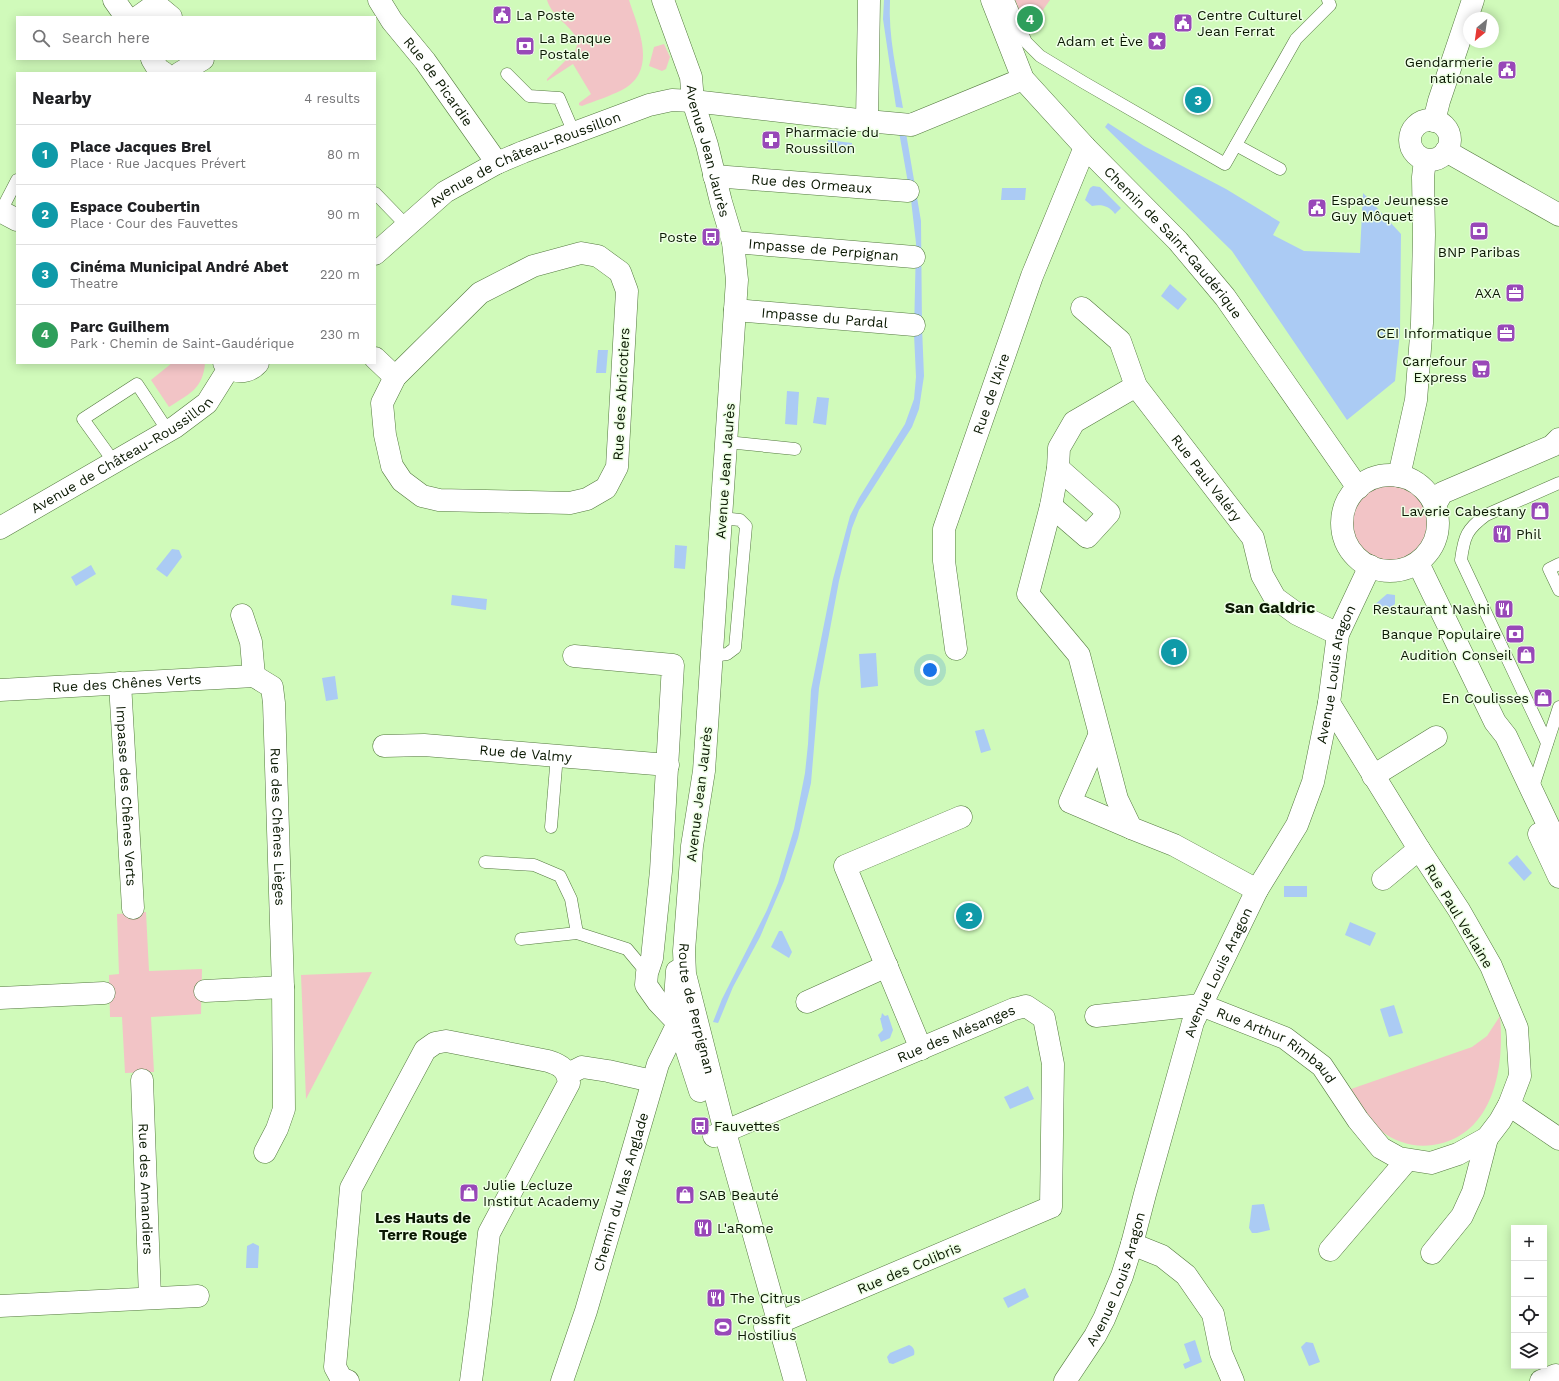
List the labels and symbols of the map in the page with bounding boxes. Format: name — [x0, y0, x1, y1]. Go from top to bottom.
public building icon: La Poste — [491, 4, 513, 26]
pin: 4 — [1017, 4, 1043, 34]
place label: La Poste — [516, 7, 575, 23]
place label: Centre Culturel Jean Ferrat — [1197, 7, 1303, 39]
public building icon: Centre Culturel Jean Ferrat — [1172, 12, 1194, 34]
north arrow — [1463, 12, 1499, 48]
place label: La Banque Postale — [539, 30, 611, 62]
place icon: Adam et Ève — [1146, 30, 1168, 52]
place label: Adam et Ève — [1057, 33, 1143, 49]
street label: Rue de Picardie — [401, 34, 476, 129]
bank icon: La Banque Postale — [514, 35, 536, 57]
place label: Gendarmerie nationale — [1405, 54, 1493, 86]
public building icon: Gendarmerie nationale — [1496, 59, 1518, 81]
street label: Avenue Jean Jaurès — [684, 84, 733, 219]
pin: 3 — [1185, 85, 1211, 115]
street label: Avenue de Château-Roussillon — [426, 108, 623, 210]
place label: Pharmacie du Roussillon — [785, 124, 879, 156]
pharmacy icon: Pharmacie du Roussillon — [760, 129, 782, 151]
street label: Chemin de Saint-Gaudérique — [1101, 163, 1245, 321]
street label: Rue des Ormeaux — [751, 171, 873, 196]
place label: Espace Jeunesse Guy Môquet — [1331, 192, 1448, 224]
public building icon: Espace Jeunesse Guy Môquet — [1306, 197, 1328, 219]
bank icon: BNP Paribas — [1468, 220, 1490, 242]
bus stop icon: Poste — [700, 226, 722, 248]
place label: Poste — [659, 229, 697, 245]
street label: Impasse de Perpignan — [748, 235, 900, 264]
place label: BNP Paribas — [1438, 244, 1520, 260]
office icon: AXA — [1504, 282, 1526, 304]
place label: AXA — [1475, 285, 1501, 301]
street label: Impasse du Pardal — [761, 304, 889, 331]
office icon: CEI Informatique — [1495, 322, 1517, 344]
place label: CEI Informatique — [1376, 325, 1492, 341]
street label: Rue des Abricotiers — [610, 327, 632, 461]
street label: Rue de l'Aire — [970, 351, 1013, 436]
place label: Carrefour Express — [1402, 353, 1467, 385]
supermarket icon: Carrefour Express — [1470, 358, 1492, 380]
street label: Avenue de Château-Roussillon — [28, 395, 216, 516]
street label: Avenue Jean Jaurès — [712, 403, 738, 539]
street label: Rue Paul Valéry — [1168, 431, 1246, 525]
shop icon: Laverie Cabestany — [1529, 500, 1551, 522]
place label: Laverie Cabestany — [1401, 503, 1527, 519]
restaurant icon: Phil — [1491, 523, 1513, 545]
place label: Phil — [1516, 526, 1542, 542]
district label: San Galdric — [1225, 598, 1315, 617]
restaurant icon: Restaurant Nashi — [1493, 598, 1515, 620]
place label: Restaurant Nashi — [1373, 601, 1490, 617]
street label: Avenue Louis Aragon — [1313, 602, 1359, 745]
bank icon: Banque Populaire — [1504, 623, 1526, 645]
place label: Banque Populaire — [1381, 626, 1501, 642]
pin: 1 — [1161, 637, 1187, 667]
shop icon: Audition Conseil — [1515, 644, 1537, 666]
place label: Audition Conseil — [1400, 647, 1513, 663]
your location — [920, 660, 940, 680]
street label: Rue des Chênes Verts — [52, 671, 202, 695]
shop icon: En Coulisses — [1532, 687, 1554, 709]
place label: En Coulisses — [1442, 690, 1529, 706]
street label: Impasse des Chênes Verts — [113, 705, 140, 886]
street label: Avenue Jean Jaurès — [683, 726, 715, 862]
street label: Rue de Valmy — [479, 742, 573, 765]
street label: Rue des Chênes Lièges — [267, 747, 288, 906]
street label: Rue Paul Verlaine — [1422, 861, 1496, 971]
pin: 2 — [956, 901, 982, 931]
street label: Avenue Louis Aragon — [1181, 905, 1255, 1039]
street label: Route de Perpignan — [676, 942, 718, 1076]
street label: Rue des Mésanges — [895, 1001, 1018, 1066]
street label: Rue Arthur Rimbaud — [1214, 1004, 1339, 1086]
street label: Chemin du Mas Anglade — [590, 1111, 651, 1273]
bus stop icon: Fauvettes — [689, 1115, 711, 1137]
place label: Fauvettes — [714, 1118, 780, 1134]
street label: Rue des Amandiers — [136, 1123, 156, 1255]
place label: Julie Lecluze Institut Academy — [483, 1177, 600, 1209]
shop icon: Julie Lecluze Institut Academy — [458, 1182, 480, 1204]
shop icon: SAB Beauté — [674, 1184, 696, 1206]
place label: SAB Beauté — [699, 1187, 779, 1203]
district label: Les Hauts de Terre Rouge — [375, 1209, 471, 1244]
street label: Avenue Louis Aragon — [1083, 1210, 1148, 1349]
restaurant icon: L'aRome — [692, 1217, 714, 1239]
place label: L'aRome — [717, 1220, 774, 1236]
street label: Rue des Colibris — [855, 1239, 963, 1297]
restaurant icon: The Citrus — [705, 1287, 727, 1309]
place label: The Citrus — [730, 1290, 801, 1306]
place label: Crossfit Hostilius — [737, 1311, 797, 1343]
sports icon: Crossfit Hostilius — [712, 1316, 734, 1338]

